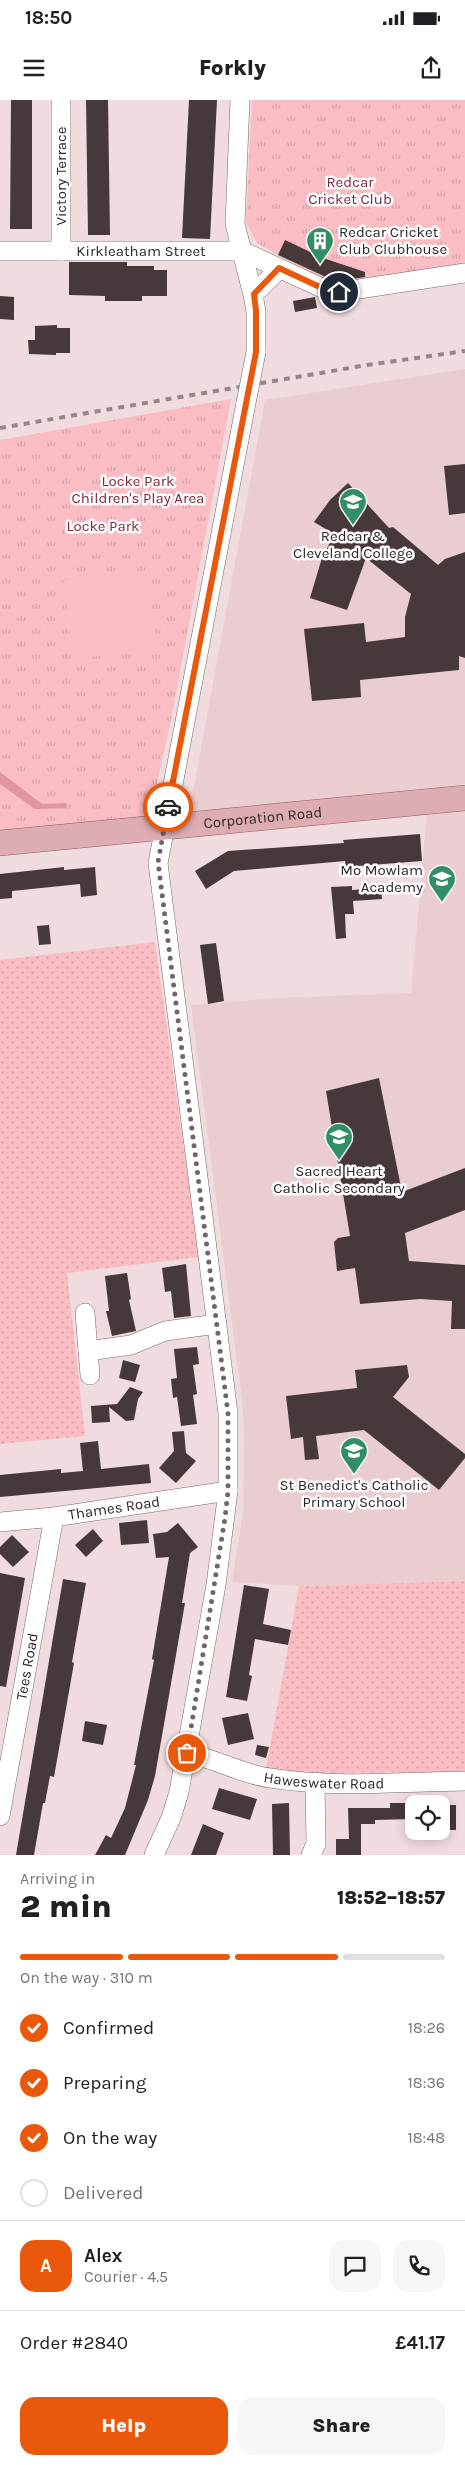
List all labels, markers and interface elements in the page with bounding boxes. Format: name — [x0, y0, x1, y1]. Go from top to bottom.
text: 18:50 — [25, 7, 72, 29]
icon: menu — [20, 54, 48, 82]
icon: share — [417, 54, 445, 82]
text: Forkly — [199, 55, 266, 81]
street label: Victory Terrace — [52, 126, 70, 226]
park label: Redcar Cricket Club — [308, 173, 392, 208]
place label: Redcar Cricket Club Clubhouse — [339, 223, 447, 258]
building icon: Redcar Cricket Club Clubhouse — [305, 226, 335, 265]
street label: Kirkleatham Street — [76, 242, 206, 260]
pin — [318, 271, 360, 313]
icon: home — [325, 278, 353, 306]
park label: Locke Park Children's Play Area — [72, 472, 204, 507]
school or university icon: Redcar & Cleveland College — [338, 487, 368, 526]
park label: Locke Park — [66, 517, 140, 535]
place label: Redcar & Cleveland College — [293, 527, 413, 562]
courier — [143, 782, 193, 832]
icon: car — [154, 793, 182, 821]
street label: Corporation Road — [203, 803, 323, 832]
place label: Mo Mowlam Academy — [340, 861, 423, 896]
school or university icon: Mo Mowlam Academy — [427, 864, 457, 903]
school or university icon: Sacred Heart Catholic Secondary — [324, 1122, 354, 1161]
place label: Sacred Heart Catholic Secondary — [273, 1162, 405, 1197]
school or university icon: St Benedict's Catholic Primary School — [339, 1436, 369, 1475]
place label: St Benedict's Catholic Primary School — [279, 1476, 429, 1511]
street label: Thames Road — [67, 1492, 161, 1524]
street label: Tees Road — [12, 1631, 42, 1701]
pin — [166, 1732, 208, 1774]
icon: bag — [173, 1739, 201, 1767]
street label: Haweswater Road — [263, 1768, 385, 1793]
map controls — [405, 1795, 450, 1840]
button: locate — [405, 1795, 450, 1840]
text: Arriving in — [20, 1869, 95, 1888]
text: 18:52–18:57 — [337, 1887, 445, 1909]
text: 2 min — [20, 1888, 112, 1925]
text: On the way · 310 m — [20, 1968, 153, 1987]
icon: check — [20, 2014, 48, 2042]
text: Confirmed — [63, 2017, 154, 2039]
text: 18:26 — [408, 2018, 445, 2037]
icon: check — [20, 2069, 48, 2097]
text: Preparing — [63, 2072, 146, 2094]
text: 18:36 — [408, 2073, 445, 2092]
icon: check — [20, 2124, 48, 2152]
text: On the way — [63, 2127, 157, 2149]
text: 18:48 — [407, 2128, 445, 2147]
text: Delivered — [63, 2182, 143, 2204]
button: chat — [329, 2240, 381, 2292]
button: phone — [393, 2240, 445, 2292]
text: Alex — [84, 2245, 122, 2267]
text: A — [40, 2255, 52, 2277]
text: Courier · 4.5 — [84, 2267, 168, 2286]
text: Order #2840 — [20, 2332, 128, 2354]
text: £41.17 — [395, 2332, 445, 2354]
button: Help — [20, 2397, 228, 2455]
button: Share — [238, 2397, 445, 2455]

